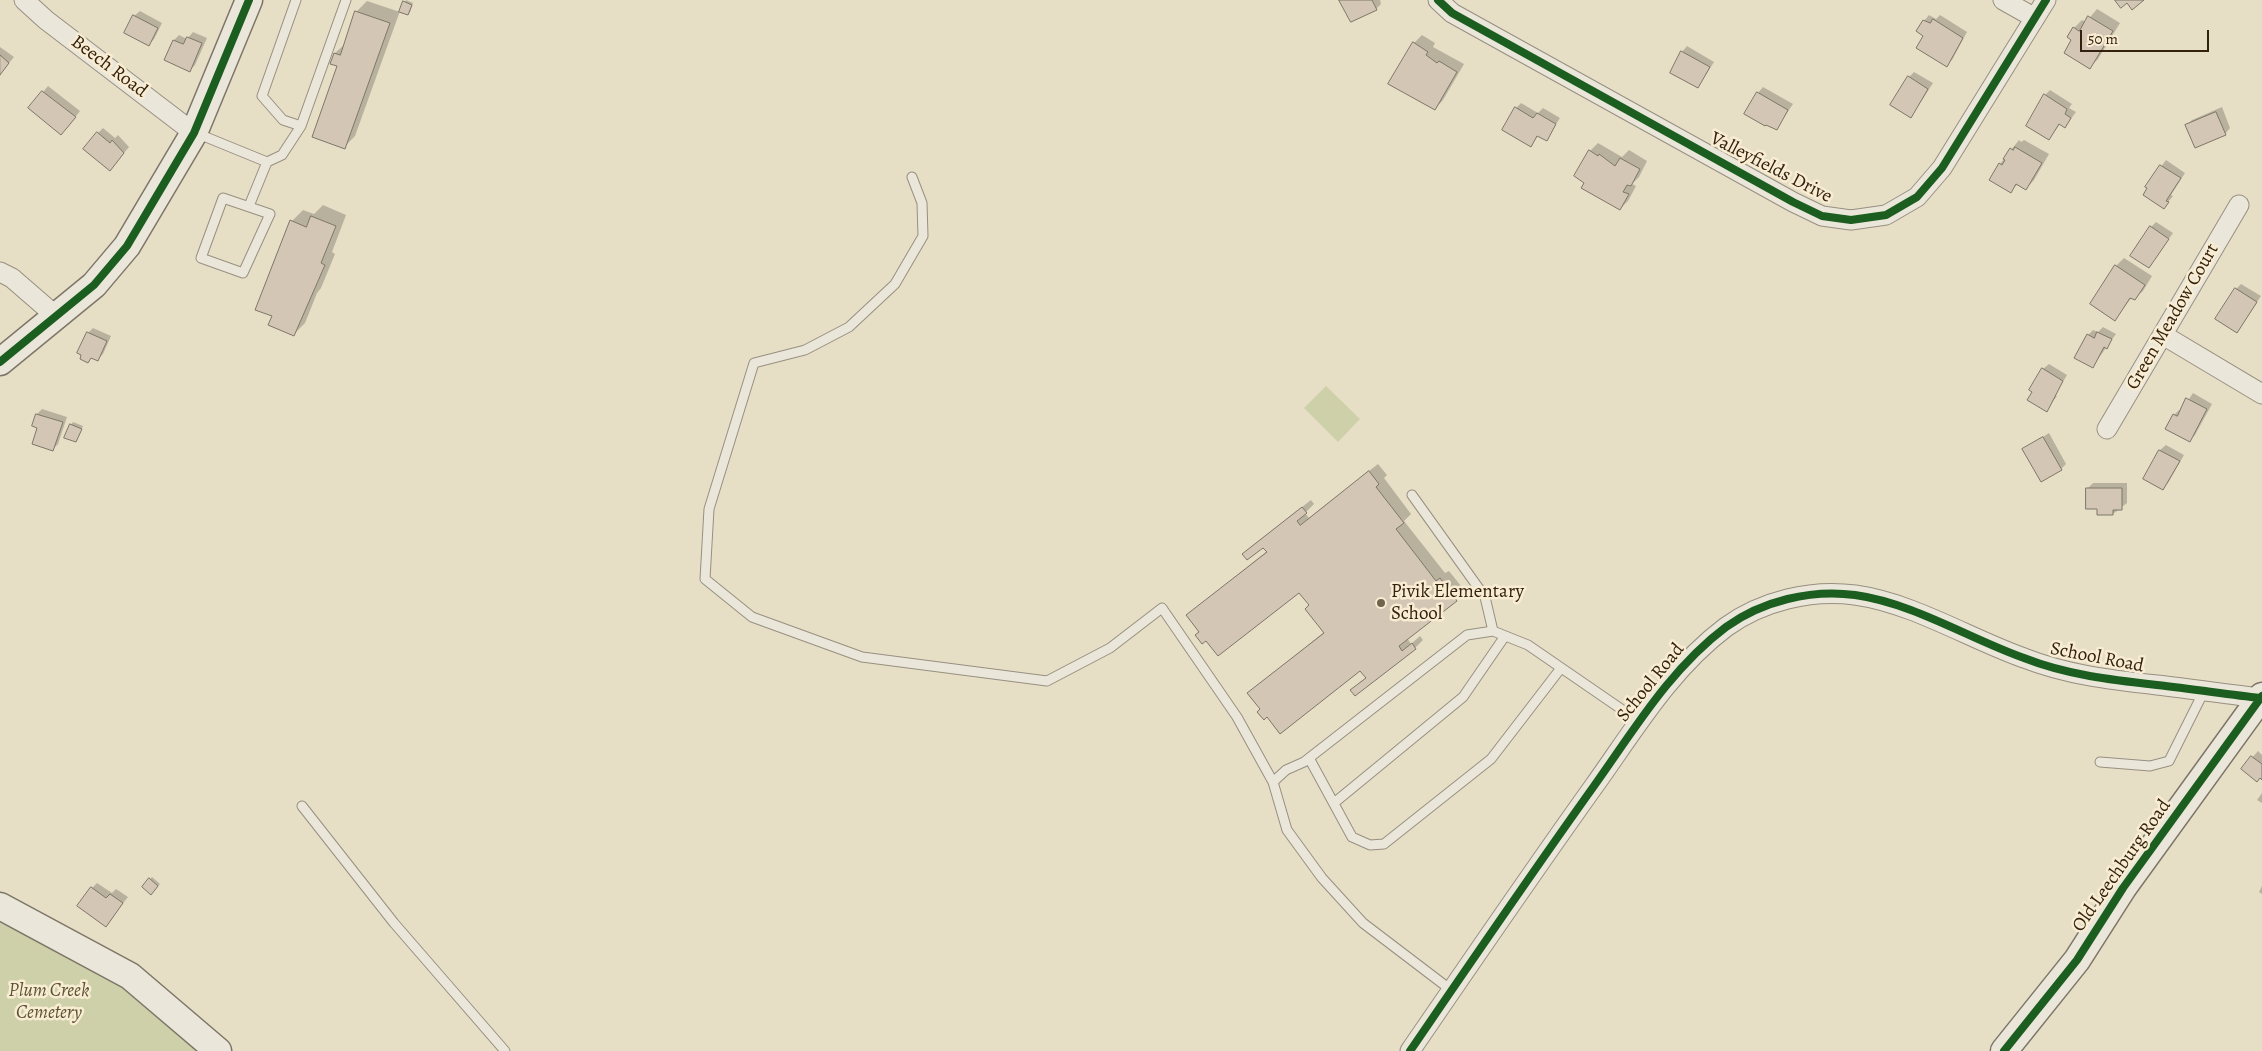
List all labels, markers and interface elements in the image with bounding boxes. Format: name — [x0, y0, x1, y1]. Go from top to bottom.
scale bar — [2082, 20, 2211, 52]
text: 50 m — [2088, 29, 2118, 49]
street label: Beech Road — [66, 31, 152, 103]
street label: Valleyfields Drive — [1706, 127, 1836, 209]
street label: Green Meadow Court — [2122, 240, 2224, 394]
place label: Pivik Elementary School — [1391, 581, 1524, 625]
marker: Pivik Elementary School — [1375, 597, 1387, 609]
street label: School Road — [2048, 638, 2146, 678]
street label: School Road — [1612, 639, 1690, 727]
street label: Old Leechburg Road — [2068, 795, 2176, 937]
park label: Plum Creek Cemetery — [9, 980, 89, 1024]

